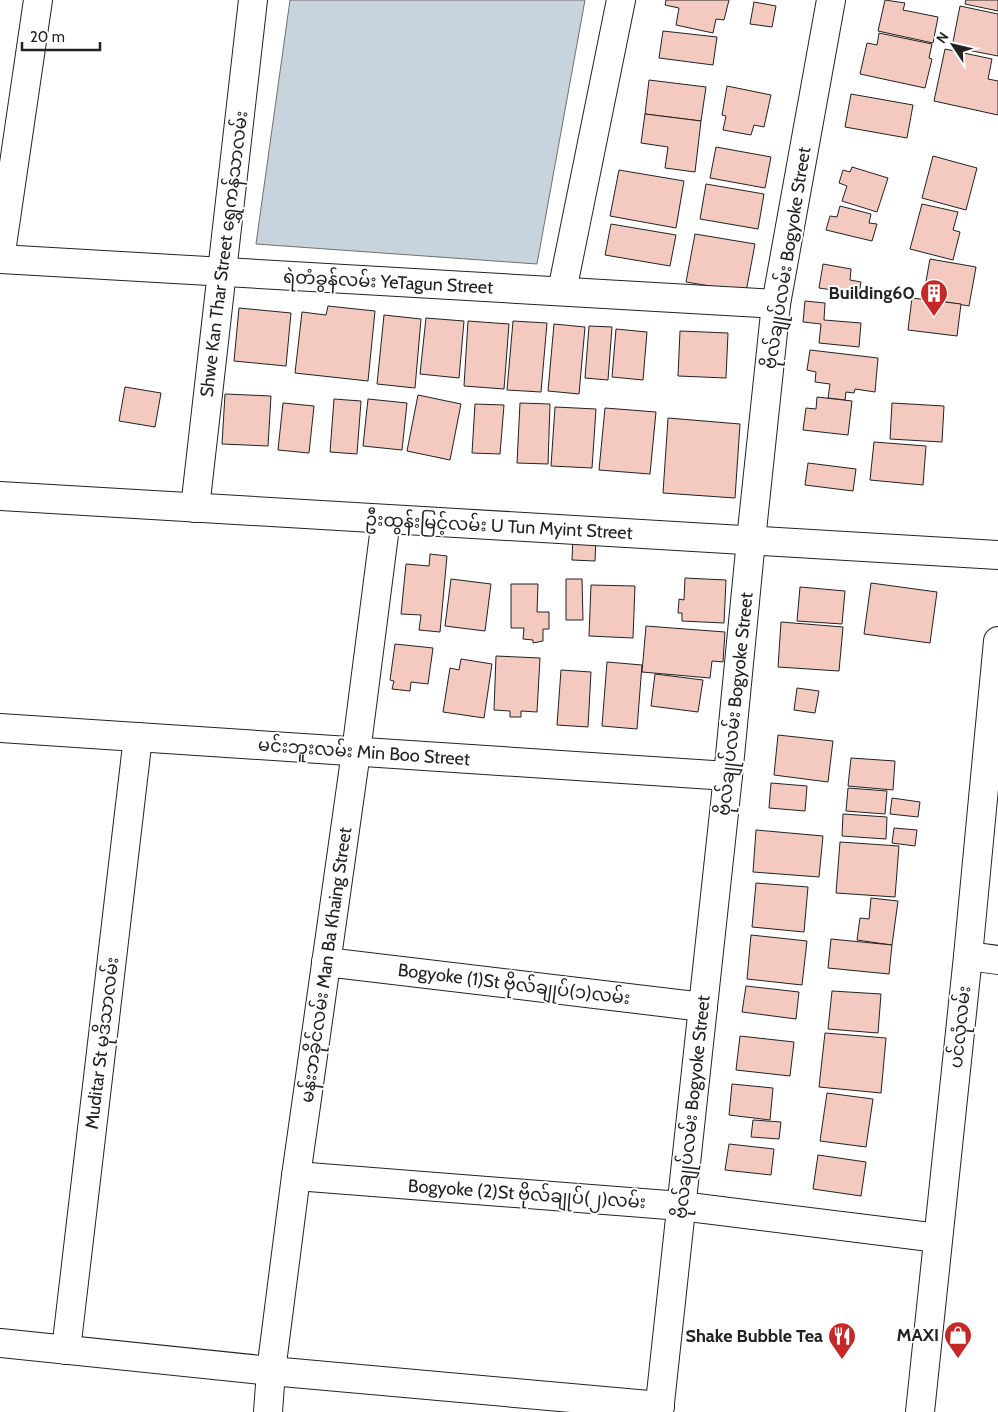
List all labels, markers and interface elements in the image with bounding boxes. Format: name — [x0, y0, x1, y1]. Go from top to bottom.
scale bar — [22, 20, 100, 52]
north arrow — [928, 20, 978, 70]
text: 20 m — [30, 28, 65, 46]
text: N — [932, 28, 953, 47]
street label: Shwe Kan Thar Street ရွှေကန်သာလမ်း — [194, 109, 256, 399]
street label: ဗိုလ်ချုပ်လမ်း Bogyoke Street — [756, 145, 819, 371]
street label: ရဲတံခွန်လမ်း YeTagun Street — [282, 264, 494, 302]
building icon: Building60 — [919, 278, 949, 317]
place label: Building60 — [829, 282, 915, 304]
street label: ဦးထွန်းမြင့်လမ်း U Tun Myint Street — [365, 506, 633, 548]
street label: ဗိုလ်ချုပ်လမ်း Bogyoke Street — [709, 591, 762, 817]
street label: မင်းဘူးလမ်း Min Boo Street — [257, 732, 471, 774]
street label: မန်းဘခိုင်လမ်း Man Ba Khaing Street — [293, 825, 360, 1105]
street label: Muditar St မုဒိသာလမ်း — [78, 955, 127, 1131]
street label: Bogyoke (1)St ဗိုလ်ချုပ်(၁)လမ်း — [396, 956, 632, 1013]
street label: ပင်လုံလမ်း — [943, 984, 979, 1070]
street label: ဗိုလ်ချုပ်လမ်း Bogyoke Street — [666, 994, 719, 1220]
street label: Bogyoke (2)St ဗိုလ်ချုပ်(၂)လမ်း — [407, 1172, 647, 1217]
shop icon: MAXI — [943, 1320, 973, 1359]
restaurant icon: Shake Bubble Tea — [827, 1321, 857, 1360]
place label: MAXI — [896, 1324, 939, 1346]
place label: Shake Bubble Tea — [686, 1325, 823, 1347]

